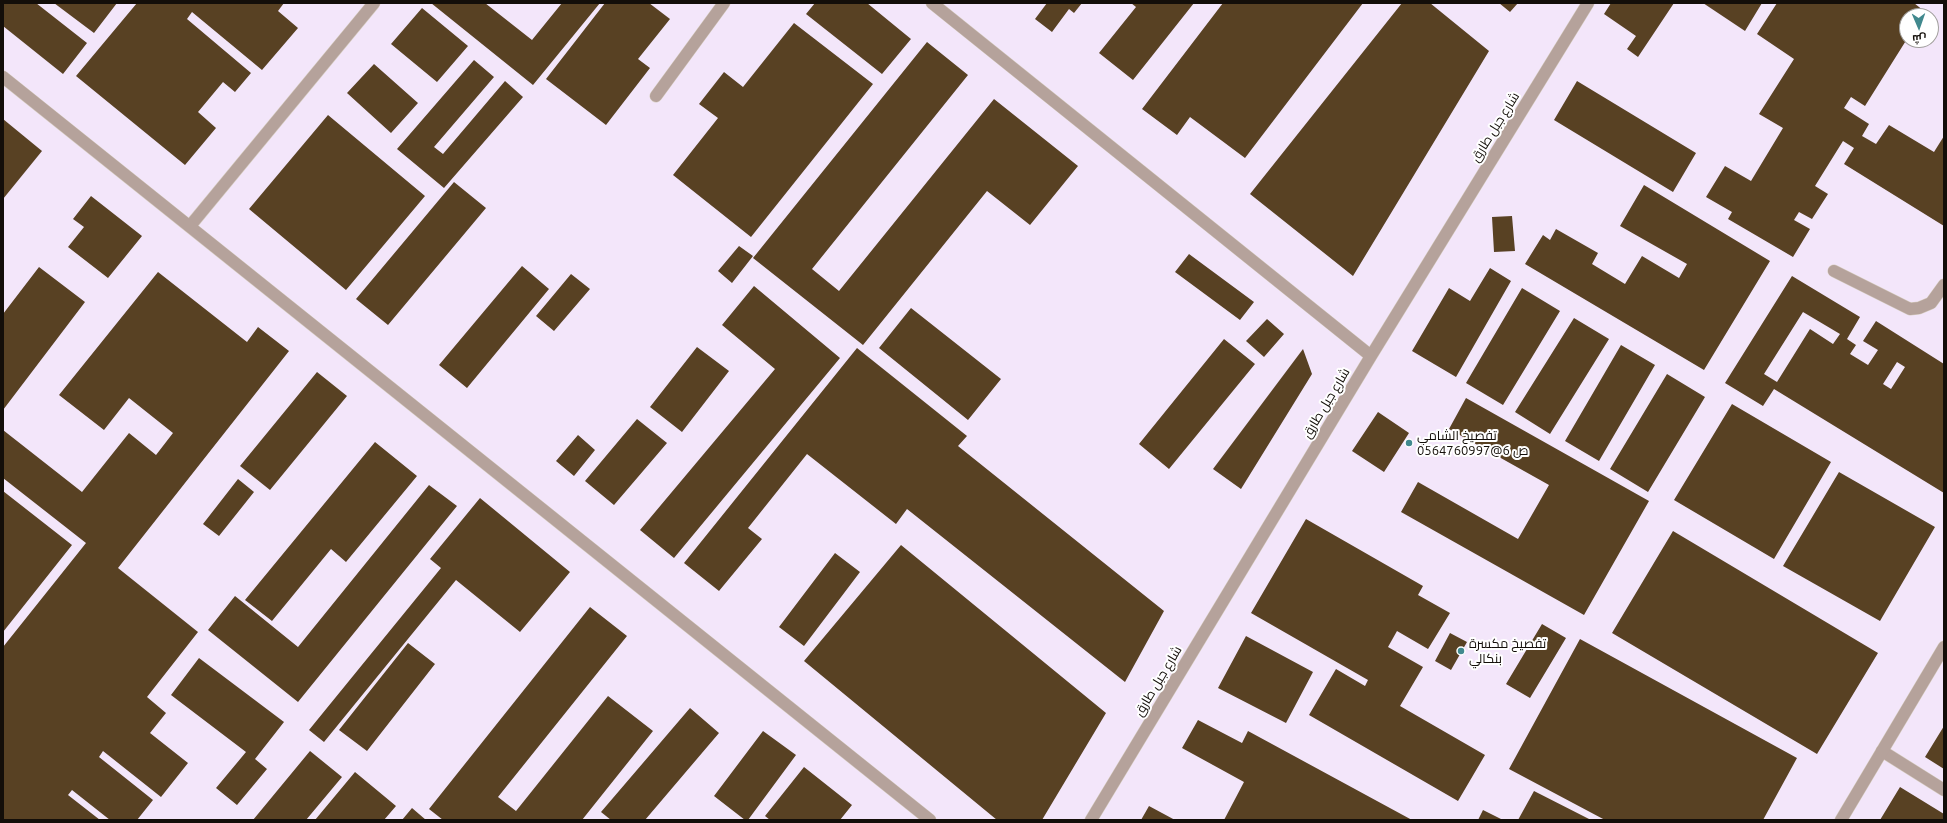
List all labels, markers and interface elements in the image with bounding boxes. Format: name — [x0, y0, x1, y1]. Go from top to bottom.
north arrow — [1899, 8, 1939, 48]
text: ش — [1912, 33, 1927, 45]
street label: شارع جبل طارق — [1467, 89, 1523, 165]
street label: شارع جبل طارق — [1299, 365, 1353, 441]
place label: تفصيخ الشامي ص 6@0564760997 — [1417, 428, 1528, 459]
marker: تفصيخ الشامي ص 6@0564760997 — [1404, 438, 1414, 448]
place label: تفصيخ مكسرة بنكالي — [1469, 636, 1546, 667]
street label: شارع جبل طارق — [1131, 643, 1185, 719]
marker: تفصيخ مكسرة بنكالي — [1456, 646, 1466, 656]

